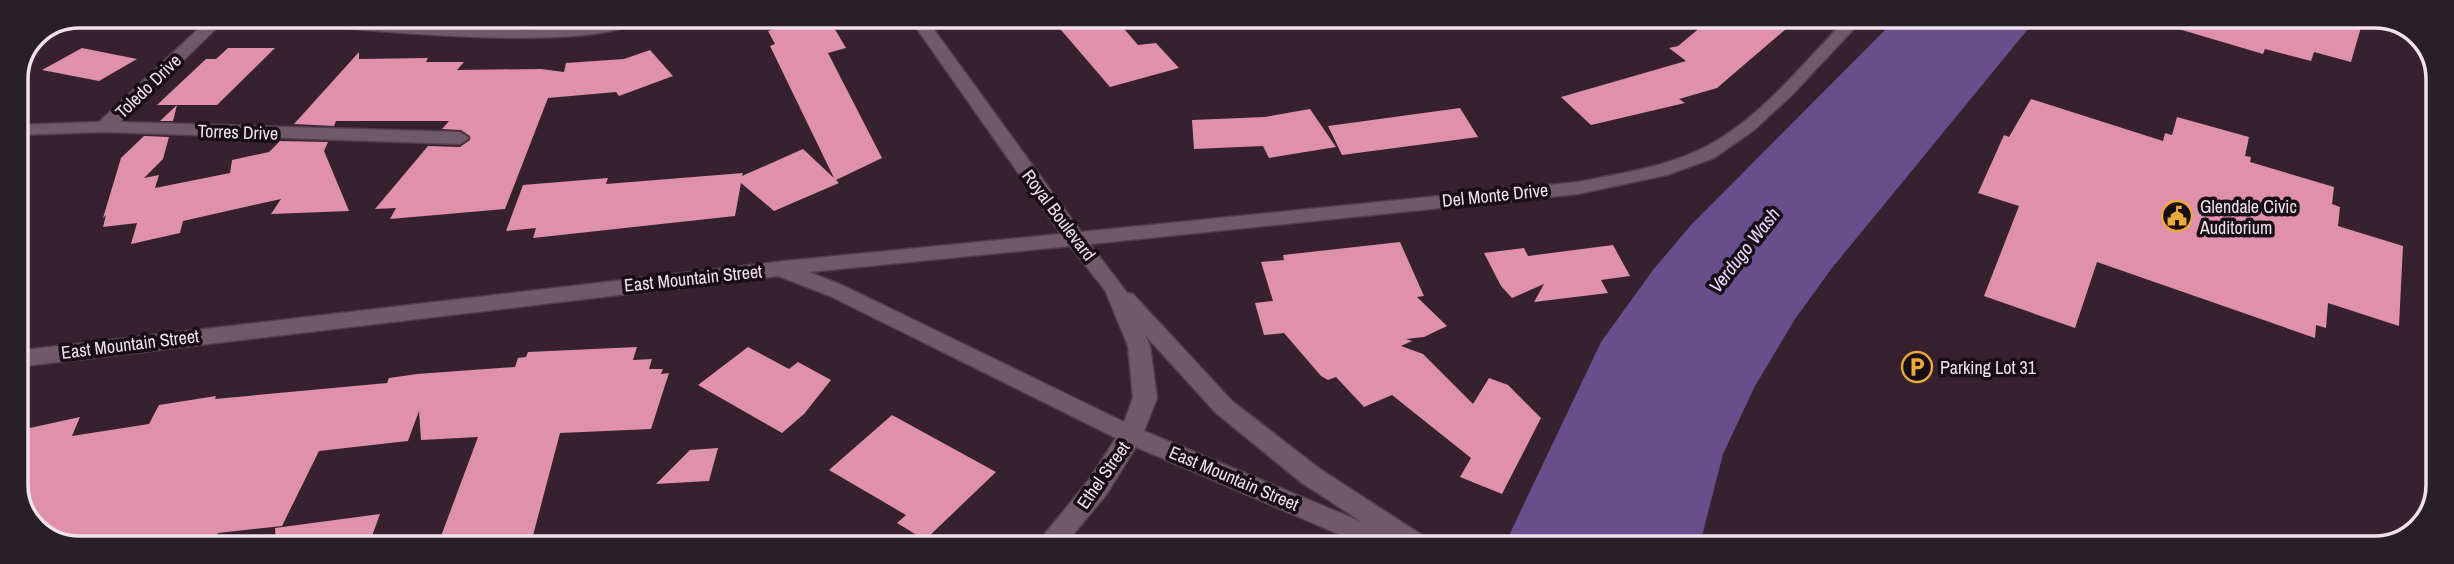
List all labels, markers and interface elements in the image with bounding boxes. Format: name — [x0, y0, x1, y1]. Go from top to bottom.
street label: Toledo Drive — [110, 48, 186, 124]
street label: Torres Drive — [197, 118, 279, 146]
street label: Royal Boulevard — [1016, 164, 1102, 266]
street label: Del Monte Drive — [1441, 177, 1549, 213]
place label: Glendale Civic Auditorium — [2199, 194, 2297, 240]
public building icon: Glendale Civic Auditorium — [2160, 199, 2194, 233]
water label: Verdugo Wash — [1702, 202, 1786, 298]
street label: East Mountain Street — [623, 258, 763, 298]
street label: East Mountain Street — [60, 323, 200, 365]
parking icon: Parking Lot 31 — [1900, 350, 1934, 384]
place label: Parking Lot 31 — [1940, 355, 2037, 380]
street label: Ethel Street — [1071, 436, 1135, 514]
street label: East Mountain Street — [1165, 439, 1303, 517]

